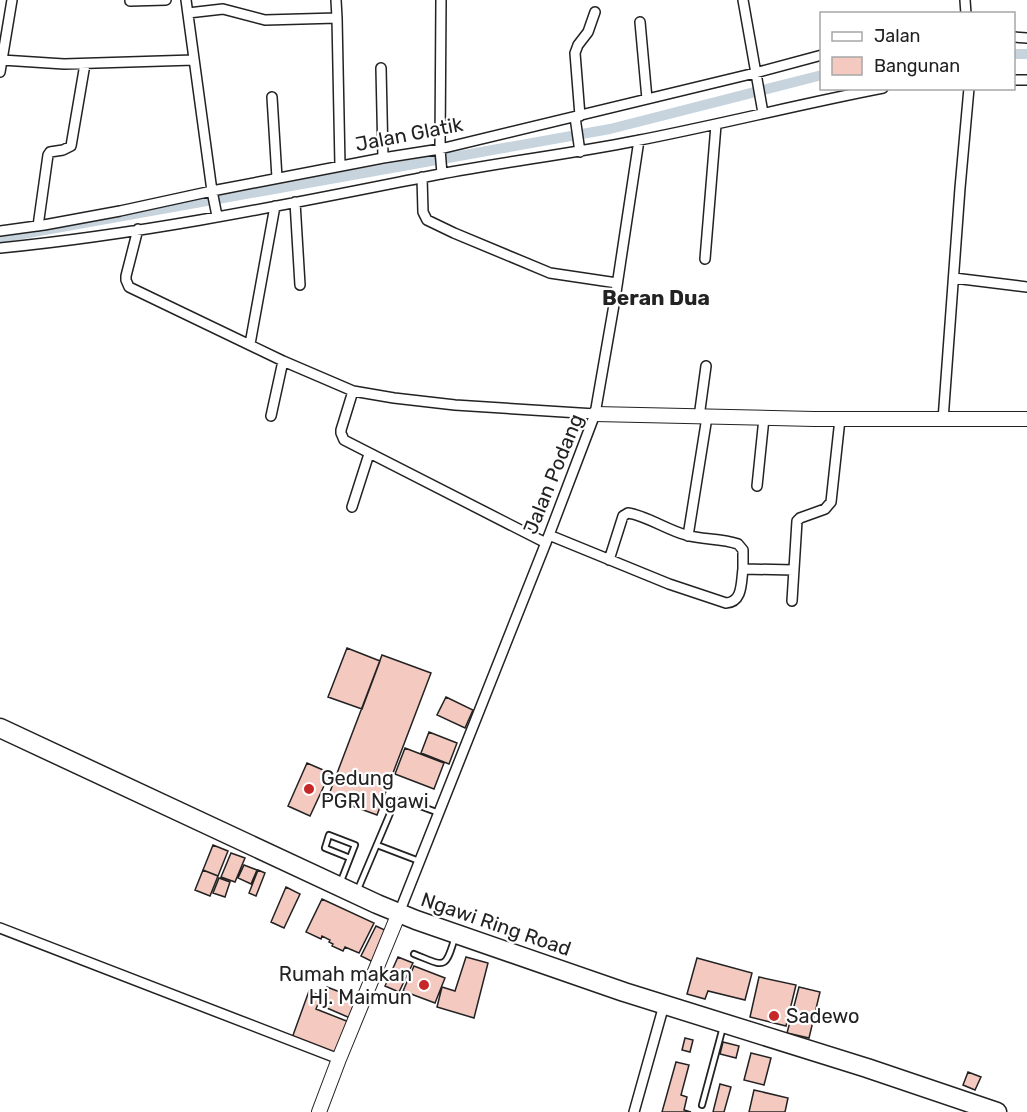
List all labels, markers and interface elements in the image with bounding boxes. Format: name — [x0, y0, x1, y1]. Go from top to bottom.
legend — [820, 12, 1015, 90]
text: Jalan — [874, 25, 921, 47]
text: Bangunan — [874, 55, 960, 77]
street label: Jalan Glatik — [353, 112, 465, 156]
district label: Beran Dua — [602, 285, 710, 310]
street label: Jalan Podang — [518, 410, 588, 538]
place label: Gedung PGRI Ngawi — [321, 766, 429, 813]
marker: Gedung PGRI Ngawi — [302, 782, 316, 796]
street label: Ngawi Ring Road — [418, 887, 574, 961]
place label: Rumah makan Hj. Maimun — [279, 962, 412, 1009]
marker: Rumah makan Hj. Maimun — [417, 978, 431, 992]
place label: Sadewo — [786, 1004, 860, 1028]
marker: Sadewo — [767, 1009, 781, 1023]

